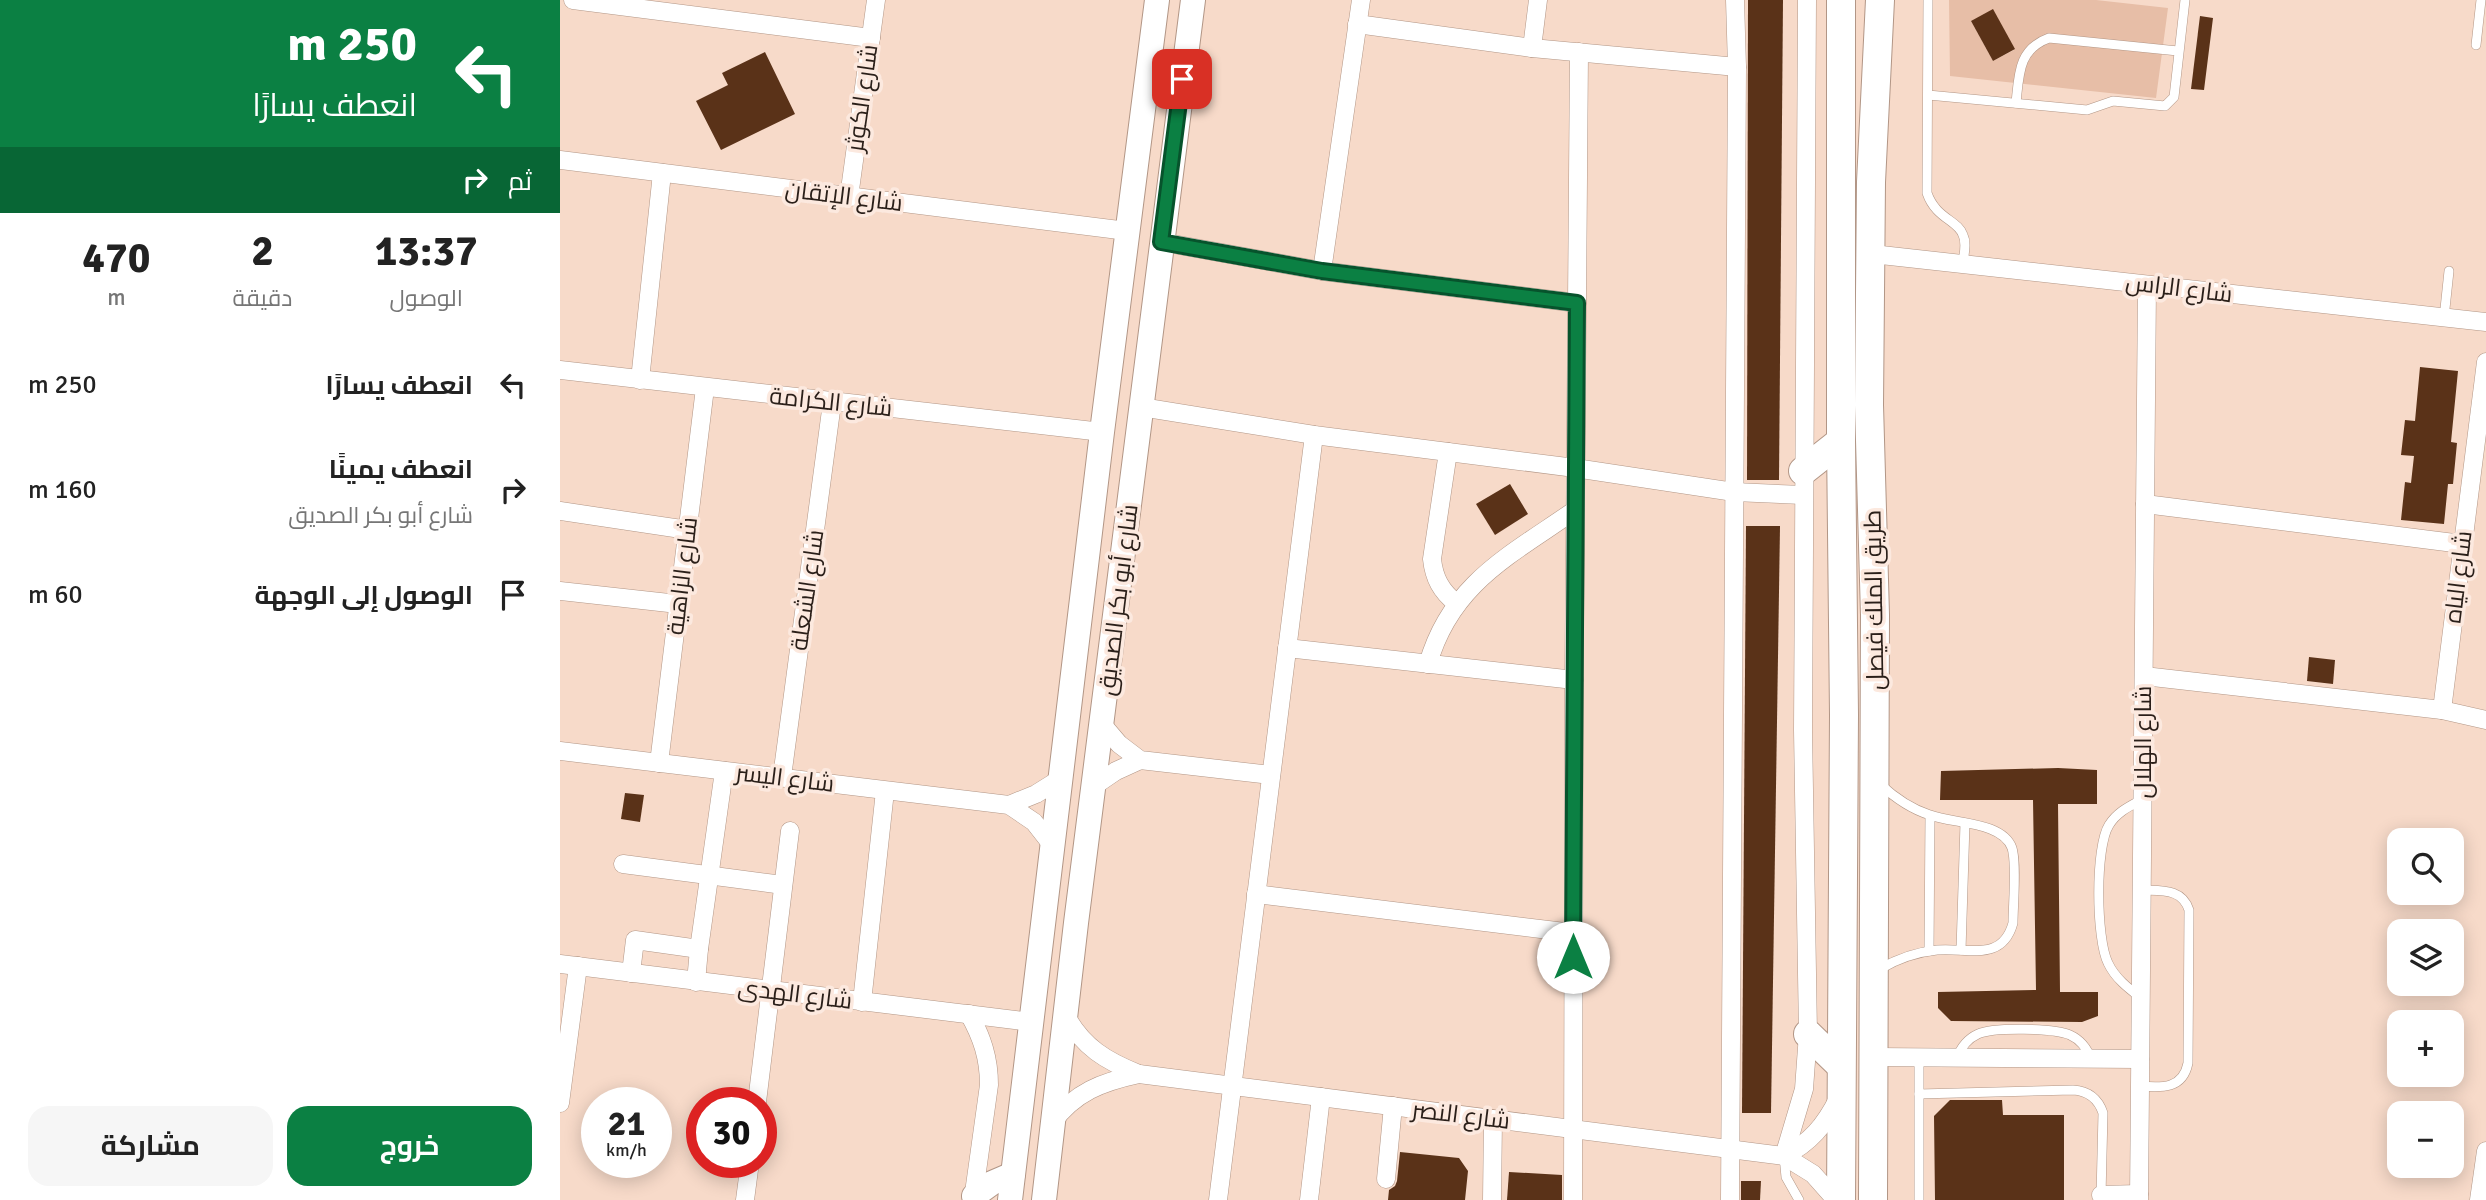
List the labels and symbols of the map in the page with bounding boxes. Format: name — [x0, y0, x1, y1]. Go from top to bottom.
street label: شارع الكوثر — [839, 42, 885, 156]
pin — [1152, 49, 1212, 109]
street label: شارع الإتقان — [783, 174, 905, 219]
street label: شارع الراس — [2124, 267, 2234, 310]
street label: شارع الكرامة — [768, 381, 894, 424]
street label: شارع أبو بكر الصديق — [1090, 502, 1146, 698]
street label: طريق الملك فيصل — [1857, 509, 1891, 691]
street label: شارع الزاهية — [660, 515, 705, 637]
street label: شارع الشعلة — [784, 528, 831, 653]
street label: شارع الياه — [2437, 529, 2480, 625]
street label: شارع الهلال — [2128, 686, 2159, 798]
street label: شارع اليسر — [732, 757, 836, 800]
position arrow — [1536, 920, 1610, 994]
street label: شارع الهدى — [736, 972, 854, 1017]
speed limit sign: 30 — [686, 1087, 777, 1178]
street label: شارع النصر — [1408, 1094, 1512, 1137]

